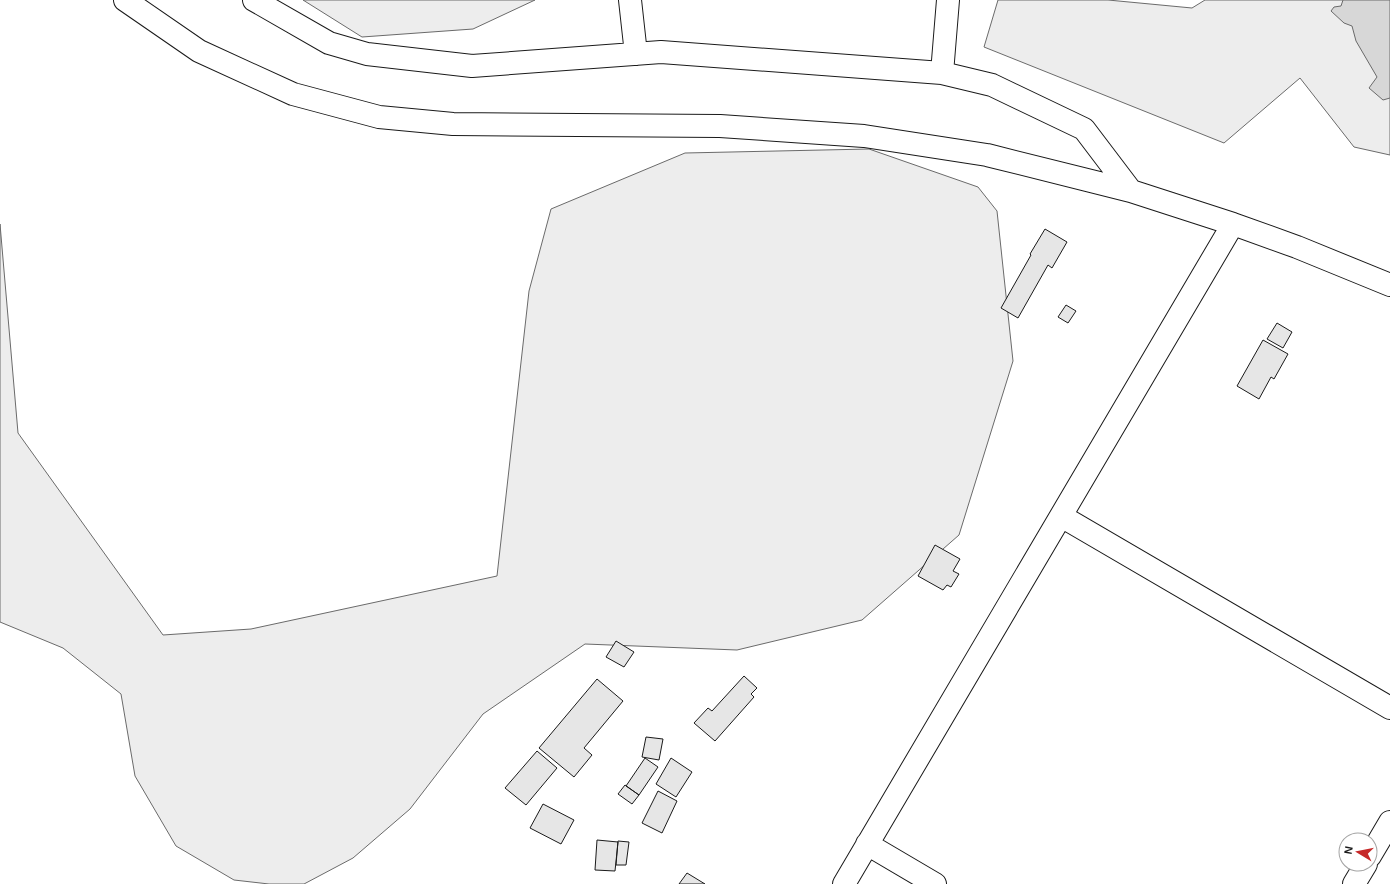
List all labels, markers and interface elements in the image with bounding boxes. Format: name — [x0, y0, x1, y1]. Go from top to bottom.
north arrow — [1338, 832, 1378, 872]
text: N — [1342, 845, 1355, 855]

